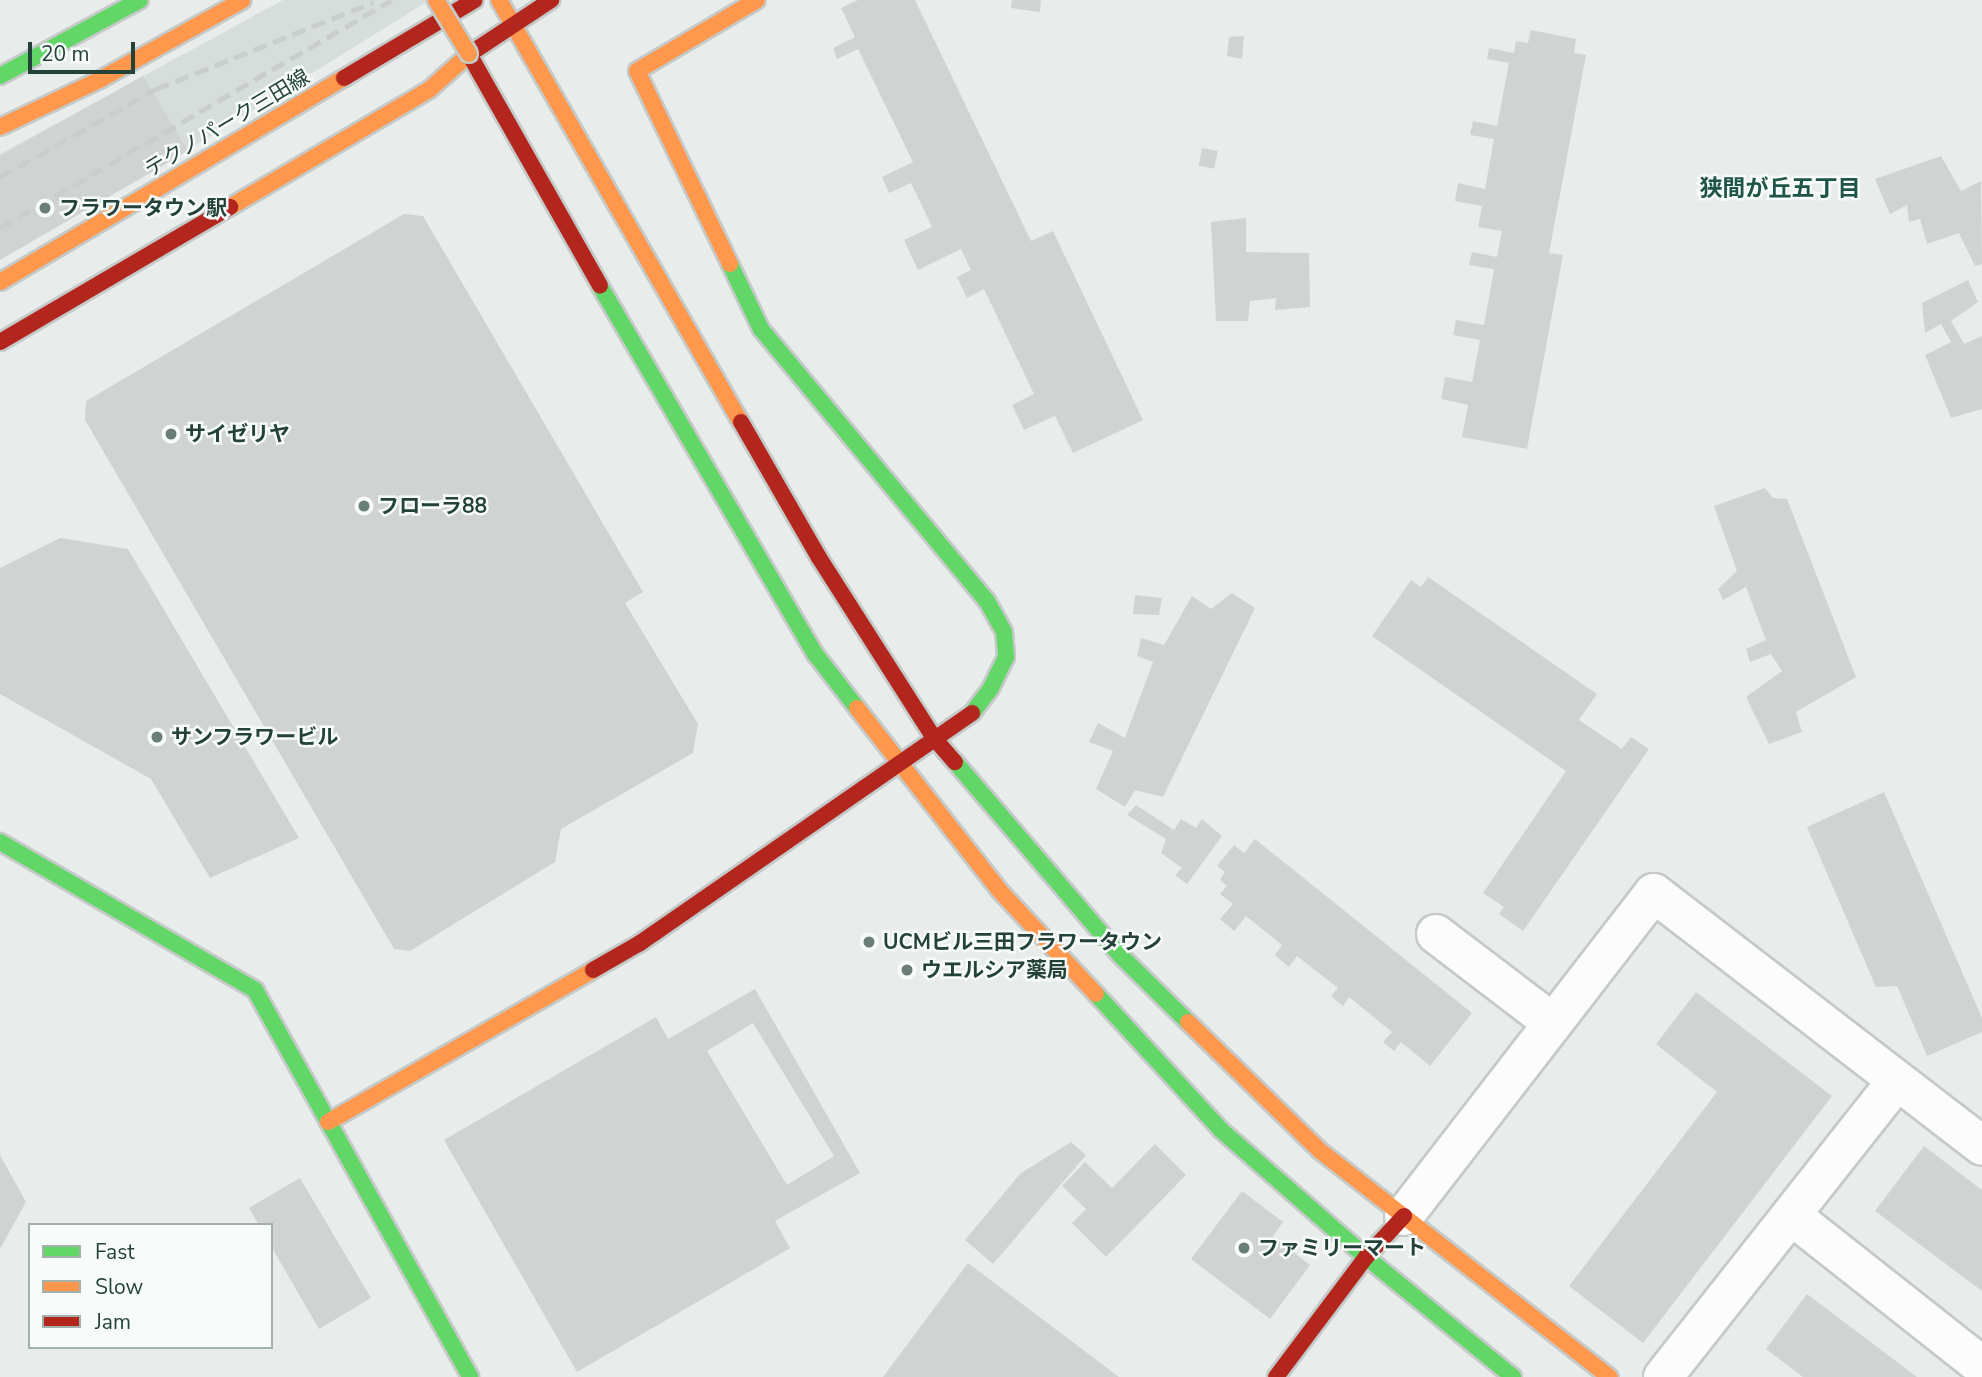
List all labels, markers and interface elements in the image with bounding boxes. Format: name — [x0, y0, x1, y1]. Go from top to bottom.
scale bar — [32, 28, 138, 72]
text: 20 m — [41, 40, 90, 68]
street label: テクノパーク三田線 — [140, 64, 314, 182]
district label: 狭間が丘五丁目 — [1700, 175, 1860, 203]
place label: フラワータウン駅 — [59, 195, 227, 221]
marker: フラワータウン駅 — [37, 200, 53, 216]
place label: サイゼリヤ — [185, 421, 290, 447]
marker: サイゼリヤ — [163, 426, 179, 442]
place label: フローラ88 — [378, 493, 487, 519]
marker: フローラ88 — [356, 498, 372, 514]
place label: サンフラワービル — [171, 724, 339, 750]
marker: サンフラワービル — [149, 729, 165, 745]
place label: UCMビル三田フラワータウン — [883, 929, 1162, 955]
marker: UCMビル三田フラワータウン — [861, 934, 877, 950]
place label: ウエルシア薬局 — [921, 957, 1068, 983]
marker: ウエルシア薬局 — [899, 962, 915, 978]
legend — [28, 1223, 273, 1349]
place label: ファミリーマート — [1258, 1235, 1426, 1261]
text: Fast — [95, 1238, 135, 1266]
marker: ファミリーマート — [1236, 1240, 1252, 1256]
text: Slow — [95, 1273, 143, 1301]
text: Jam — [95, 1308, 131, 1336]

